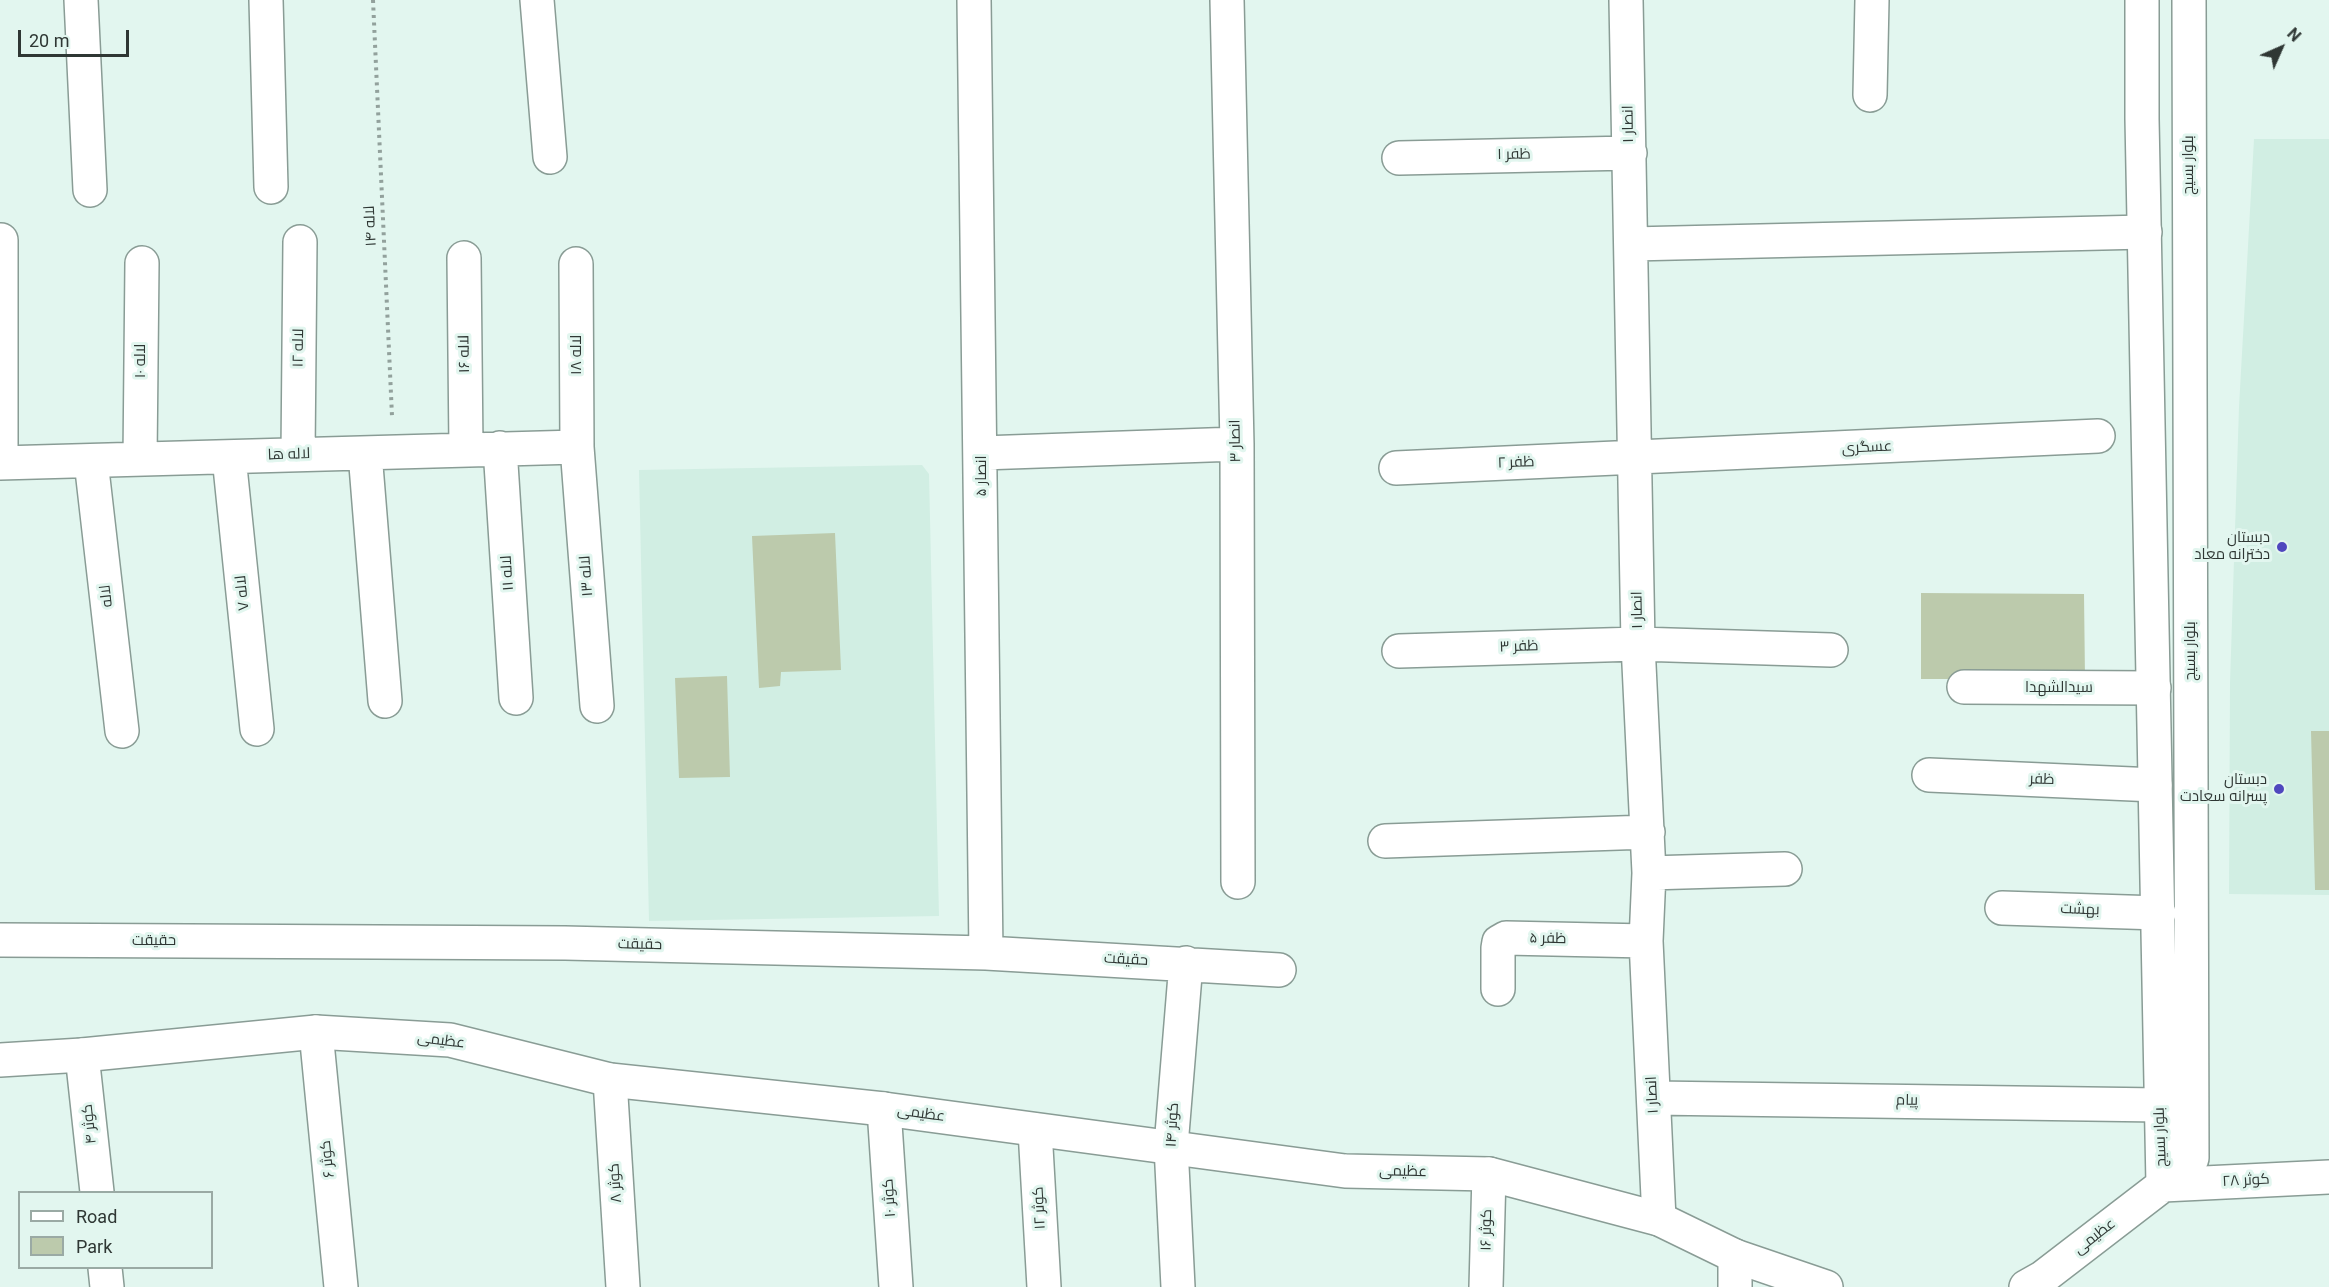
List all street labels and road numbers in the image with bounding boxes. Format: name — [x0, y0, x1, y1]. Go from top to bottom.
street label: انصار ۱ — [1620, 105, 1638, 143]
street label: بلوار بسیج — [2180, 135, 2198, 195]
street label: ظفر ۱ — [1497, 146, 1531, 164]
street label: لاله ۱۴ — [361, 205, 381, 247]
street label: لاله ۱۲ — [290, 328, 308, 368]
street label: لاله ۱۶ — [456, 335, 474, 373]
street label: لاله ۱۸ — [568, 335, 586, 375]
street label: لاله ۱۰ — [132, 344, 150, 378]
street label: انصار ۳ — [1227, 419, 1245, 463]
street label: عسگری — [1841, 438, 1893, 458]
street label: لاله ها — [267, 445, 311, 465]
street label: ظفر ۲ — [1497, 453, 1535, 473]
street label: انصار ۵ — [973, 455, 991, 497]
street label: لاله ۱۱ — [498, 555, 518, 591]
street label: لاله ۱۳ — [577, 555, 597, 597]
street label: لاله ۷ — [232, 574, 254, 612]
street label: لاله — [97, 584, 117, 608]
street label: انصار ۱ — [1629, 591, 1647, 629]
street label: بلوار بسیج — [2182, 621, 2200, 681]
street label: ظفر ۳ — [1499, 637, 1539, 657]
street label: سیدالشهدا — [2025, 679, 2093, 697]
street label: ظفر — [2029, 771, 2055, 789]
street label: بهشت — [2060, 900, 2100, 920]
street label: ظفر ۵ — [1529, 930, 1567, 948]
street label: حقیقت — [132, 932, 176, 950]
street label: حقیقت — [618, 936, 662, 954]
street label: حقیقت — [1103, 950, 1149, 970]
street label: عظیمی — [416, 1029, 466, 1053]
street label: انصار ۱ — [1643, 1076, 1663, 1114]
street label: پیام — [1896, 1092, 1918, 1110]
street label: عظیمی — [896, 1102, 946, 1126]
street label: کوثر ۱۴ — [1163, 1102, 1183, 1148]
street label: کوثر ۴ — [79, 1103, 101, 1145]
street label: بلوار بسیج — [2151, 1107, 2171, 1167]
street label: کوثر ۶ — [317, 1139, 339, 1179]
street label: کوثر ۸ — [606, 1163, 626, 1203]
street label: عظیمی — [1379, 1163, 1427, 1181]
street label: کوثر ۲۸ — [2222, 1171, 2270, 1191]
street label: کوثر ۱۰ — [880, 1178, 900, 1218]
street label: کوثر ۱۲ — [1030, 1186, 1050, 1230]
street label: کوثر ۱۶ — [1478, 1209, 1496, 1251]
street label: عظیمی — [2071, 1215, 2119, 1259]

